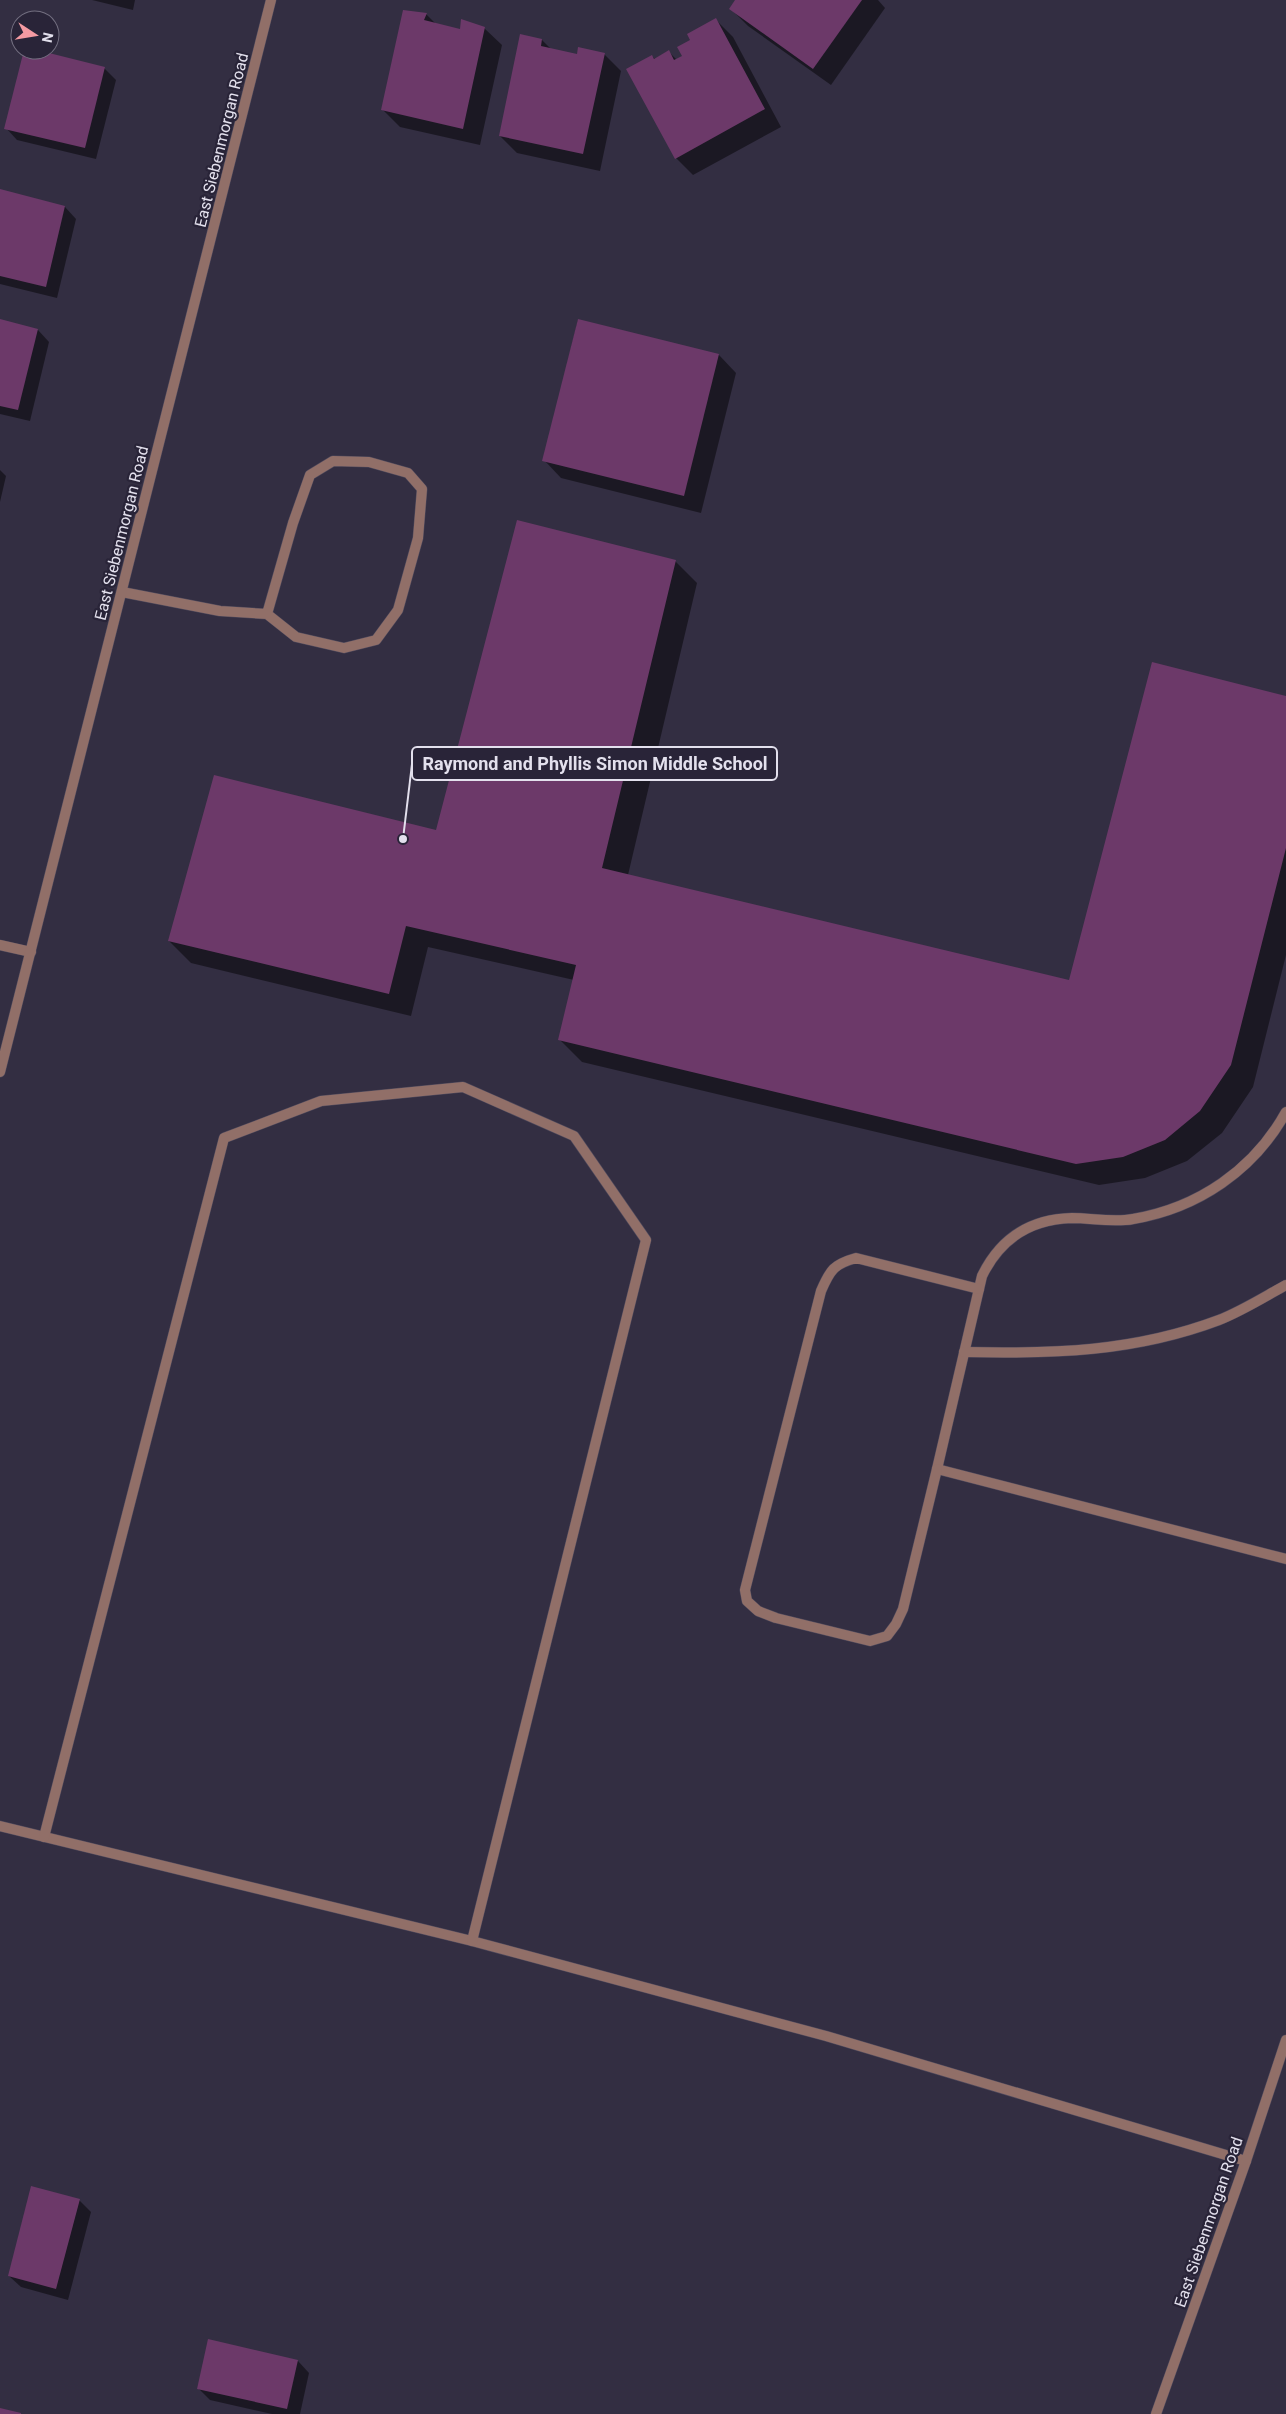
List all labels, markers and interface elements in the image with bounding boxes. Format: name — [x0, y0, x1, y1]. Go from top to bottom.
north arrow — [10, 10, 60, 60]
text: N — [39, 31, 57, 44]
street label: East Siebenmorgan Road — [191, 51, 252, 229]
street label: East Siebenmorgan Road — [91, 444, 152, 622]
callout: Raymond and Phyllis Simon Middle School — [412, 747, 777, 780]
text: Raymond and Phyllis Simon Middle School — [422, 753, 768, 774]
street label: East Siebenmorgan Road — [1170, 2134, 1247, 2310]

